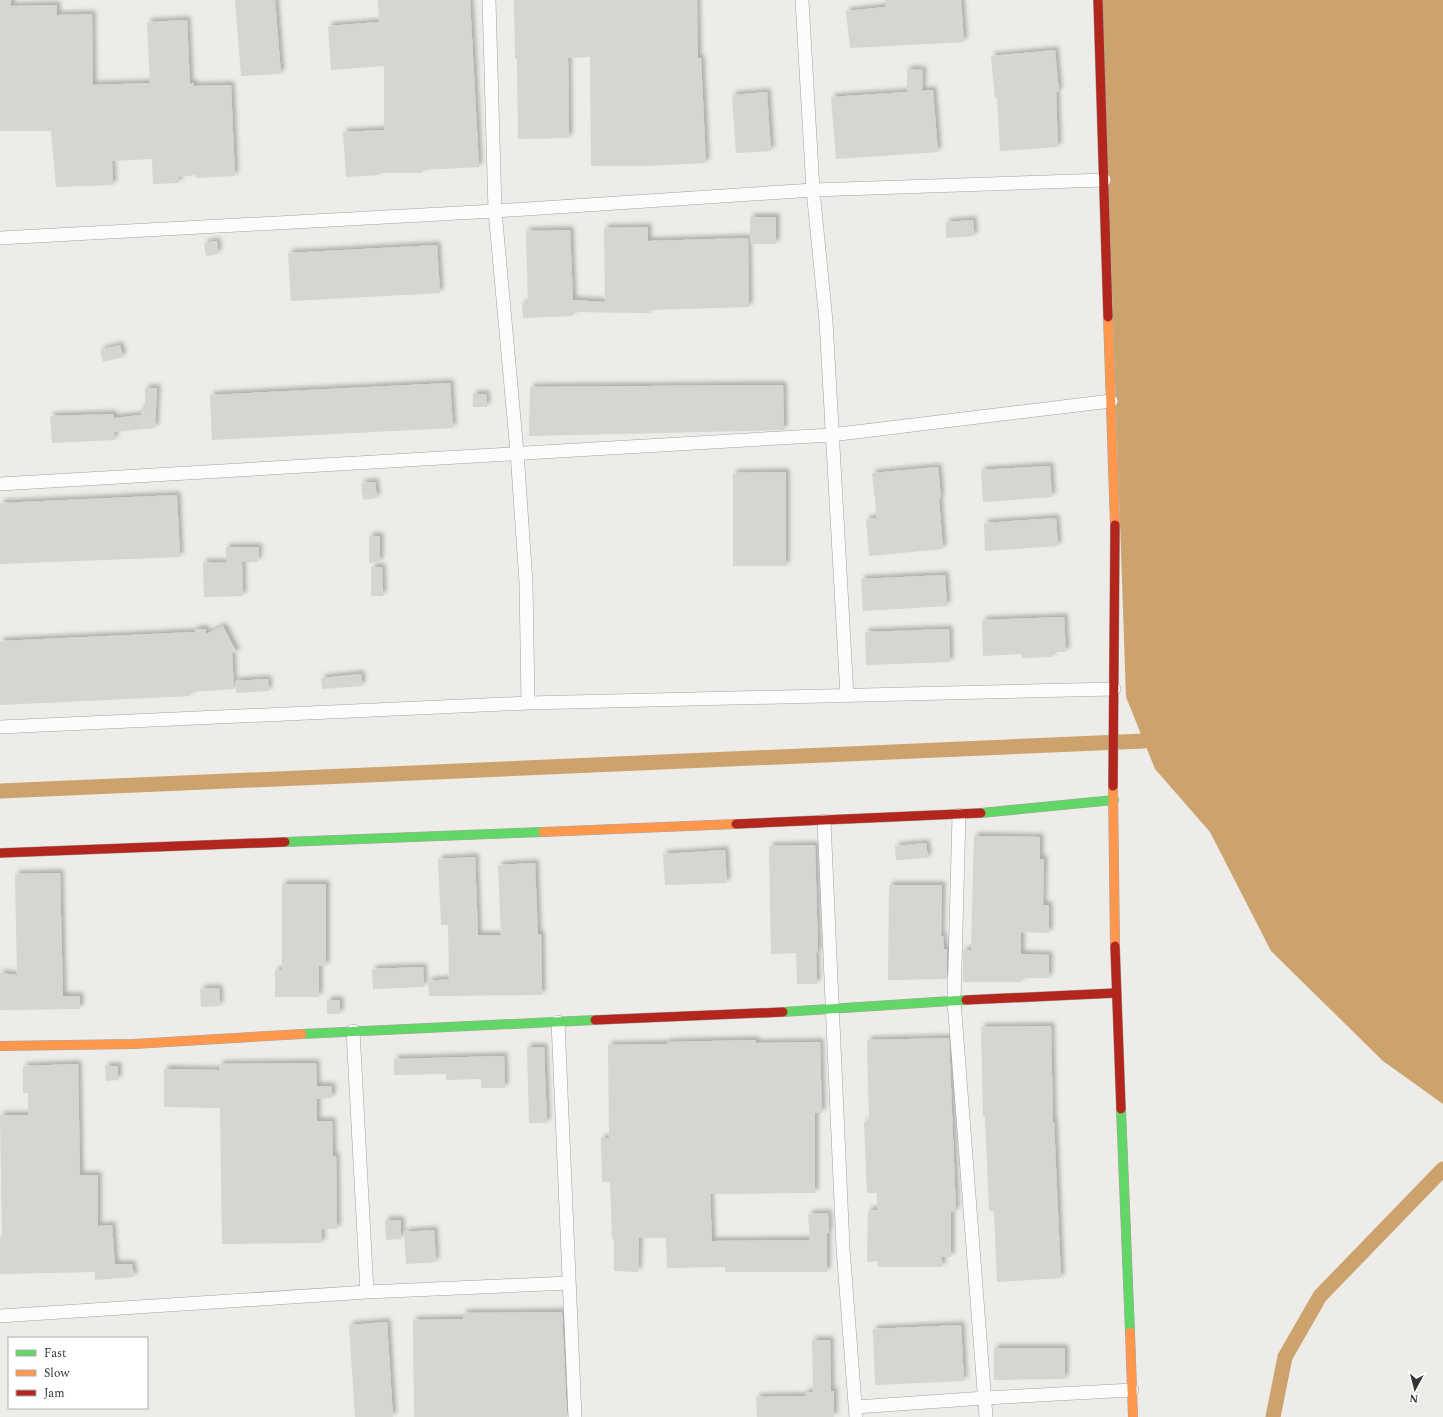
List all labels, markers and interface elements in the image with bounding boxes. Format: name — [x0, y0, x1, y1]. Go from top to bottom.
legend — [8, 1337, 148, 1409]
text: Fast — [44, 1344, 66, 1363]
text: Slow — [44, 1364, 70, 1383]
north arrow — [1395, 1369, 1435, 1409]
text: Jam — [44, 1384, 65, 1403]
text: N — [1408, 1389, 1419, 1407]

